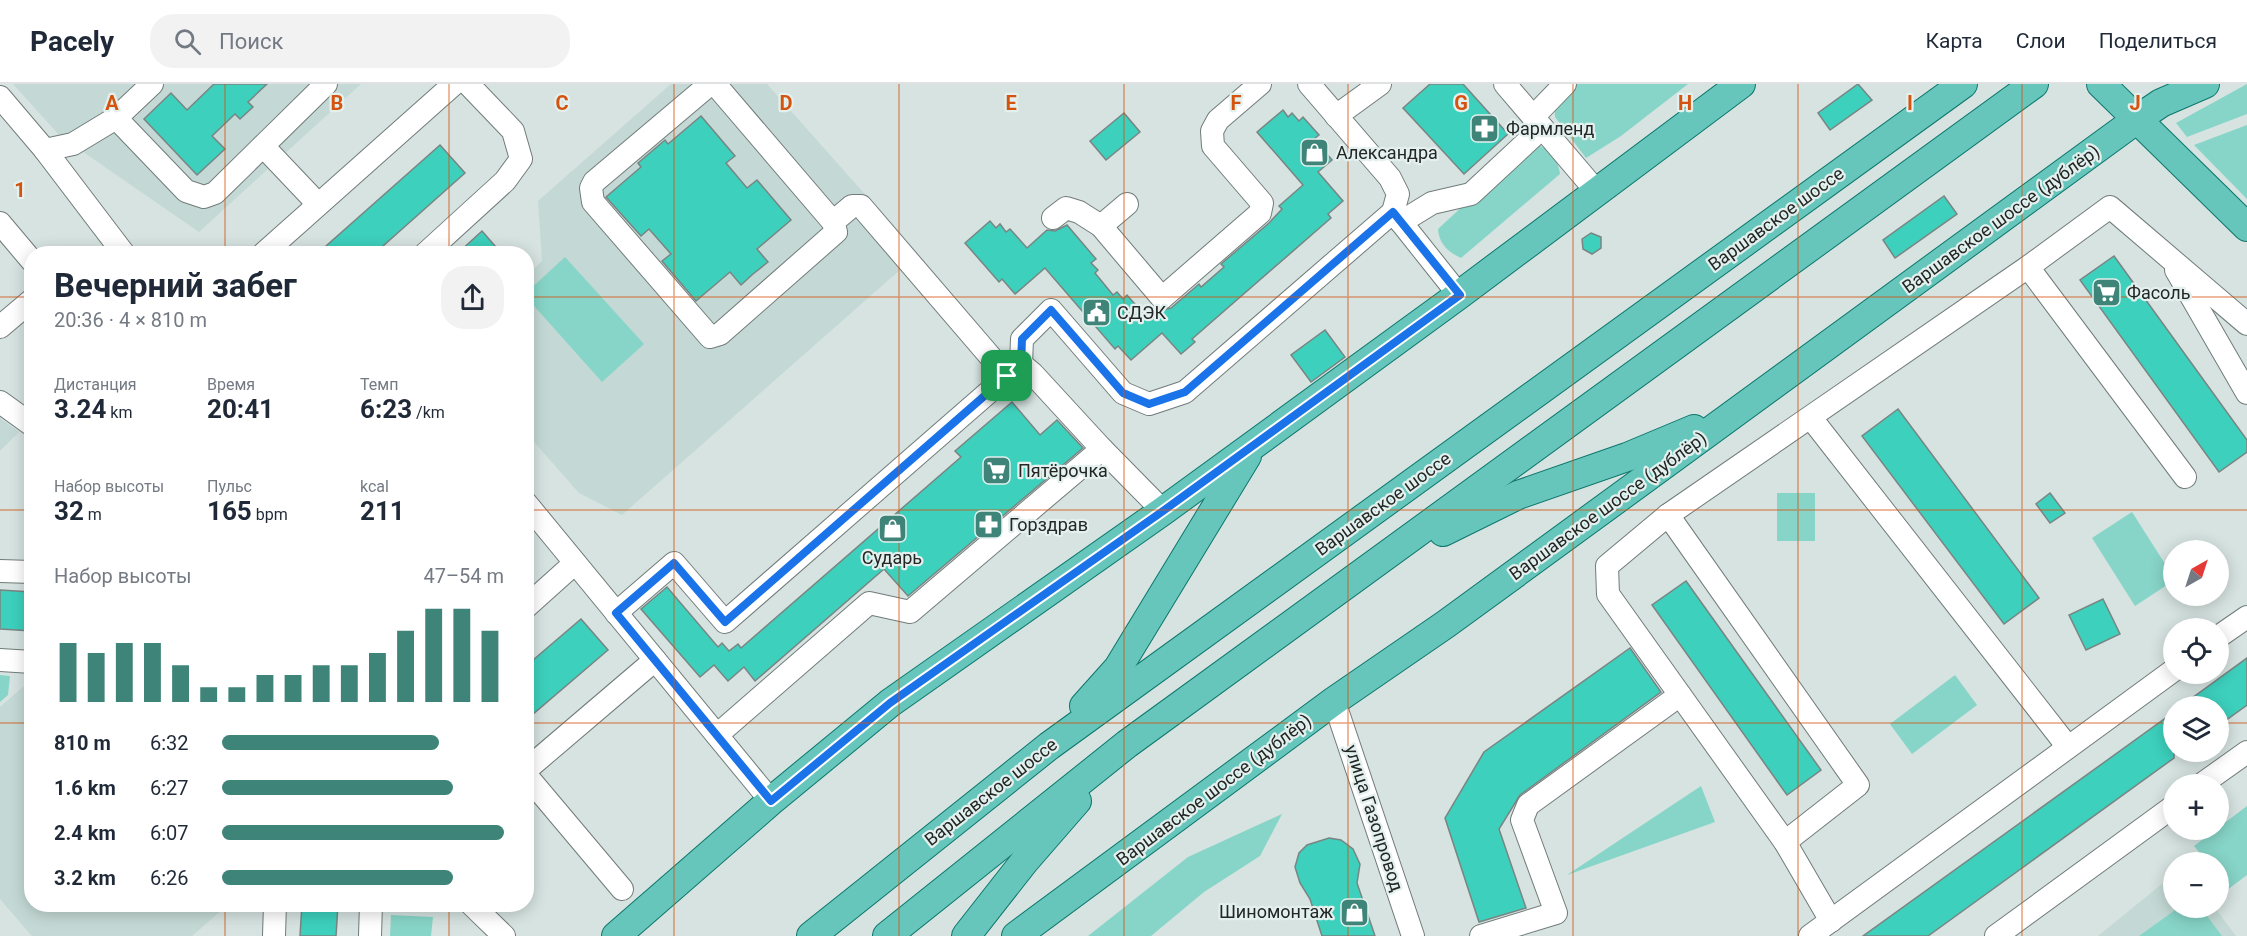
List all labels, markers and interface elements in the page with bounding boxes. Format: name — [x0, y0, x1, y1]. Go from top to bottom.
search box — [150, 14, 570, 68]
text: Pacely — [30, 25, 114, 58]
icon: search — [171, 25, 204, 58]
text: Поиск — [219, 29, 283, 54]
text: Карта — [1926, 29, 1983, 53]
text: Слои — [2016, 29, 2066, 53]
text: Поделиться — [2099, 29, 2217, 53]
text: A — [105, 91, 119, 115]
text: B — [331, 91, 343, 115]
text: C — [555, 91, 569, 115]
text: D — [780, 91, 793, 115]
text: E — [1005, 91, 1017, 115]
text: F — [1231, 91, 1242, 115]
text: G — [1454, 91, 1468, 115]
text: H — [1678, 91, 1692, 115]
text: I — [1907, 91, 1913, 115]
text: J — [2129, 91, 2141, 115]
pharmacy icon: Фармленд — [1469, 113, 1501, 145]
place label: Фармленд — [1506, 118, 1594, 139]
shop icon: Александра — [1299, 137, 1331, 169]
street label: Варшавское шоссе (дублёр) — [1898, 140, 2104, 298]
place label: Александра — [1336, 142, 1438, 163]
street label: Варшавское шоссе — [1704, 162, 1848, 275]
text: 1 — [14, 178, 26, 202]
text: Вечерний забег — [54, 266, 297, 305]
button: share — [441, 266, 504, 329]
supermarket icon: Фасоль — [2090, 277, 2122, 309]
place label: Фасоль — [2127, 282, 2190, 303]
public building icon: СДЭК — [1080, 297, 1112, 329]
place label: СДЭК — [1117, 302, 1166, 323]
text: 20:36 · 4 × 810 m — [54, 308, 207, 332]
pin — [981, 350, 1032, 401]
icon: arrive — [990, 359, 1023, 392]
text: Дистанция — [54, 375, 137, 394]
text: Время — [207, 375, 255, 394]
text: Темп — [360, 375, 398, 394]
text: 3.24 — [54, 394, 106, 424]
text: 20:41 — [207, 394, 274, 424]
text: 6:23 — [360, 394, 412, 424]
text: km — [106, 403, 132, 422]
text: /km — [412, 403, 445, 422]
street label: Варшавское шоссе (дублёр) — [1505, 427, 1711, 585]
street label: Варшавское шоссе — [1311, 447, 1455, 560]
supermarket icon: Пятёрочка — [981, 455, 1013, 487]
place label: Пятёрочка — [1018, 460, 1108, 481]
text: Набор высоты — [54, 477, 164, 496]
text: Пульс — [207, 477, 252, 496]
text: kcal — [360, 477, 389, 496]
text: 32 — [54, 496, 84, 526]
text: 165 — [207, 496, 252, 526]
text: 211 — [360, 496, 405, 526]
text: m — [84, 505, 102, 524]
text: bpm — [252, 505, 288, 524]
pharmacy icon: Горздрав — [972, 509, 1004, 541]
shop icon: Сударь — [876, 513, 908, 545]
place label: Горздрав — [1009, 514, 1088, 535]
north arrow — [2163, 540, 2229, 606]
map controls — [2163, 540, 2229, 918]
place label: Сударь — [862, 547, 922, 568]
text: Набор высоты — [54, 564, 192, 588]
text: 47–54 m — [423, 564, 504, 588]
button: locate — [2163, 618, 2229, 684]
button: layers — [2163, 696, 2229, 762]
street label: Варшавское шоссе (дублёр) — [1112, 709, 1316, 871]
text: 810 m — [54, 731, 111, 755]
text: 6:32 — [150, 731, 189, 755]
street label: Варшавское шоссе — [920, 733, 1061, 850]
street label: улица Газопровод — [1341, 742, 1408, 894]
button: + — [2163, 774, 2229, 840]
text: 1.6 km — [54, 776, 116, 800]
text: 6:27 — [150, 776, 189, 800]
text: 2.4 km — [54, 821, 116, 845]
text: 6:07 — [150, 821, 189, 845]
button: − — [2163, 852, 2229, 918]
text: 3.2 km — [54, 866, 116, 890]
text: 6:26 — [150, 866, 189, 890]
shop icon: Шиномонтаж — [1338, 896, 1370, 928]
place label: Шиномонтаж — [1219, 901, 1333, 922]

